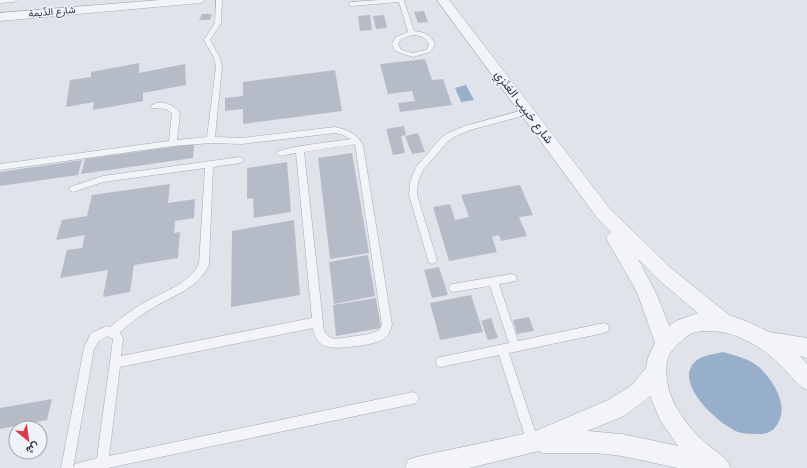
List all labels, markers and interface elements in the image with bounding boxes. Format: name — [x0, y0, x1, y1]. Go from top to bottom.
street label: شارع الدِّيمة — [28, 3, 76, 21]
street label: شارع حَبِيب العَنَزِي — [489, 67, 557, 148]
north arrow — [8, 420, 48, 460]
text: ش — [23, 439, 42, 458]

